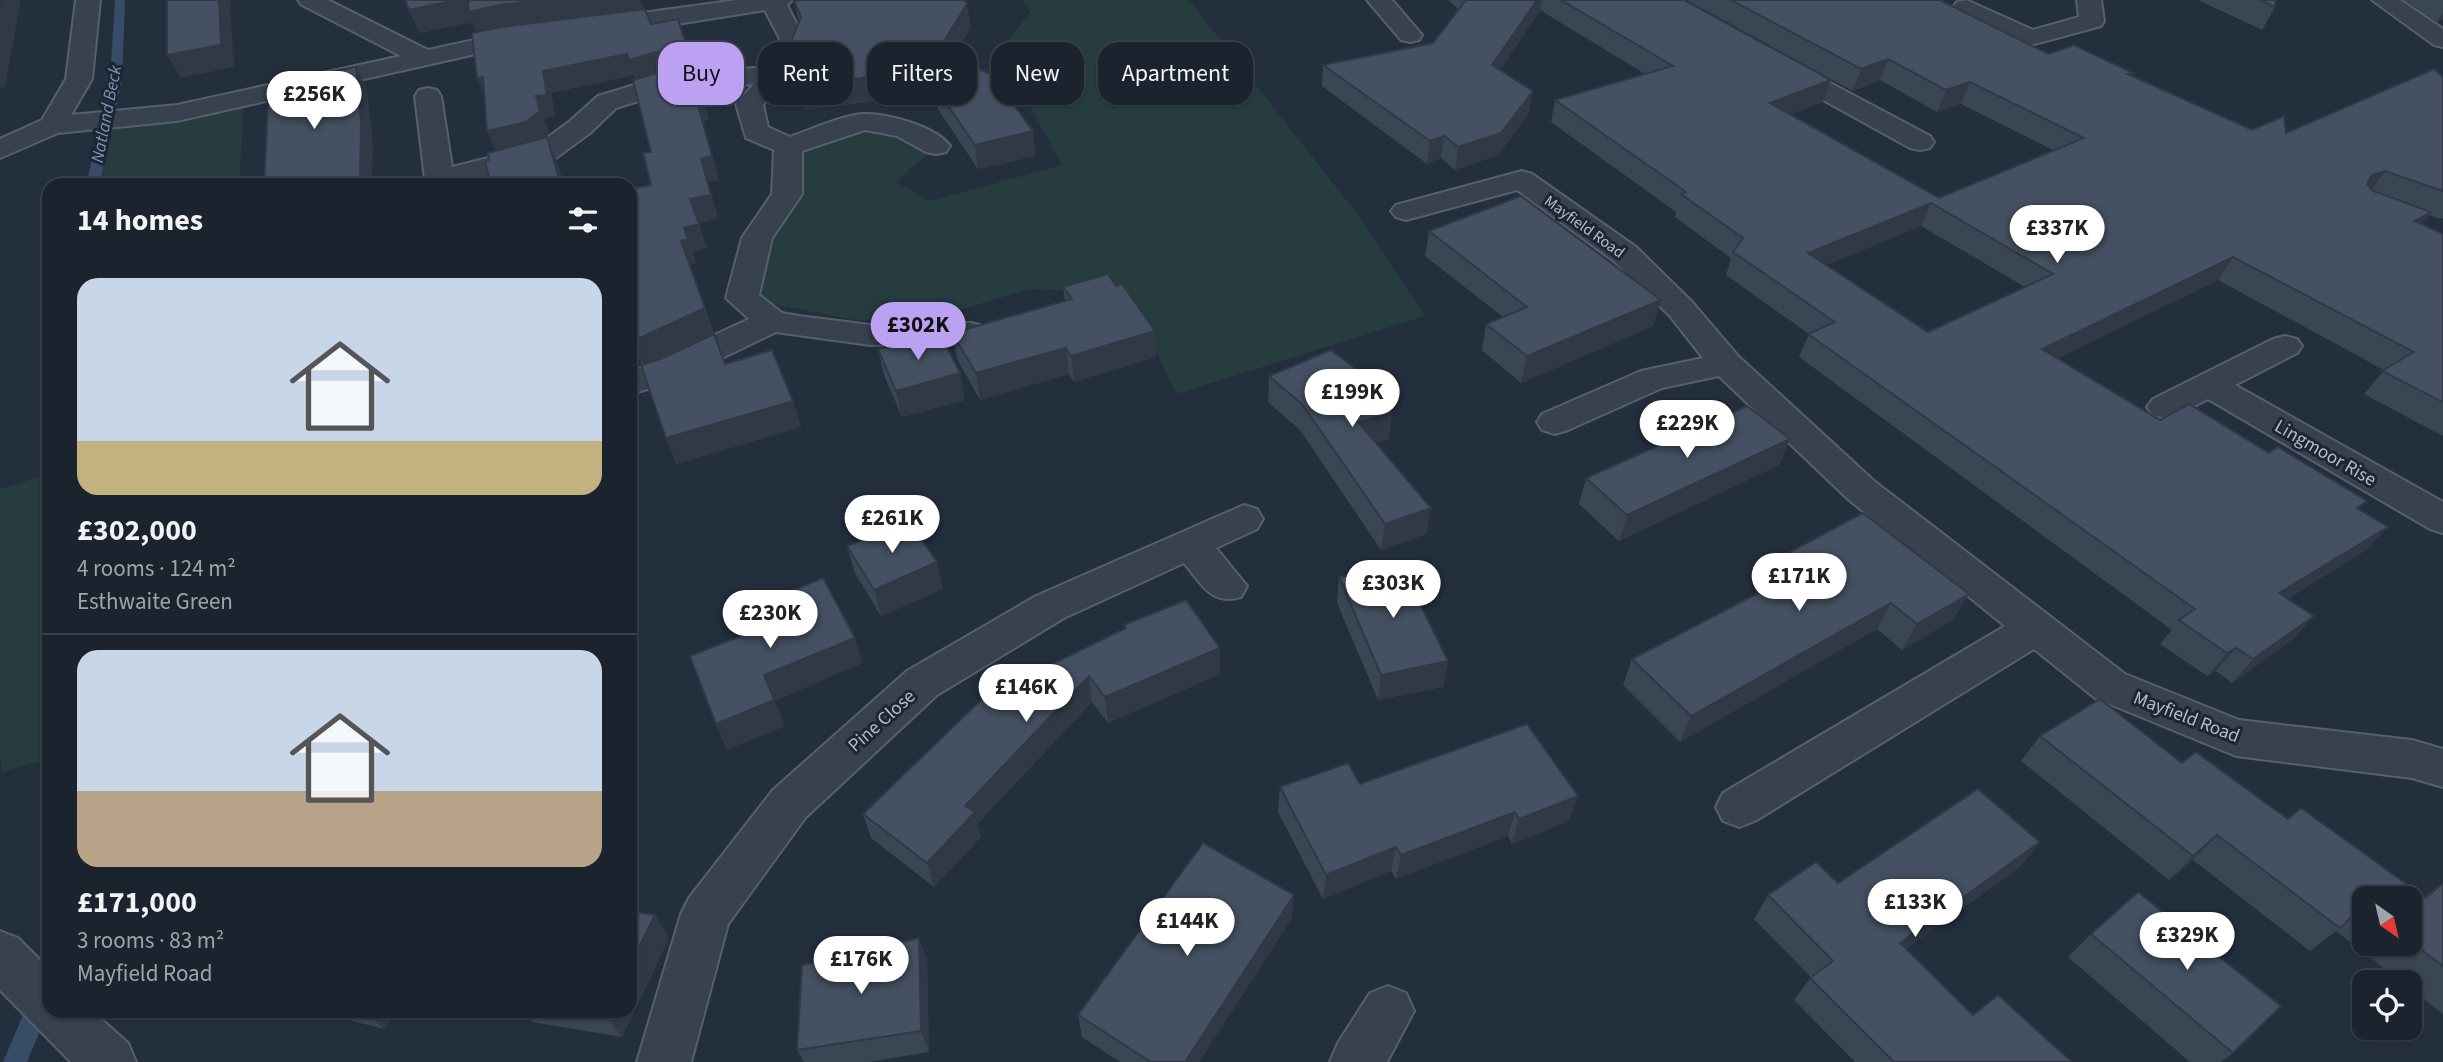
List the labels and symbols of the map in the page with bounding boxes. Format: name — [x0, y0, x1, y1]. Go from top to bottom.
water label: Natland Beck — [85, 63, 128, 165]
pin: £256K — [265, 72, 363, 131]
street label: Mayfield Road — [1540, 190, 1629, 263]
pin: £337K — [2008, 205, 2106, 265]
pin: £302K — [869, 302, 967, 362]
pin: £199K — [1303, 370, 1401, 429]
pin: £229K — [1638, 400, 1736, 460]
street label: Lingmoor Rise — [2269, 413, 2381, 493]
pin: £261K — [843, 496, 941, 555]
pin: £171K — [1750, 554, 1848, 613]
pin: £303K — [1344, 560, 1442, 620]
pin: £230K — [721, 590, 819, 650]
pin: £146K — [977, 664, 1075, 724]
street label: Pine Close — [842, 684, 922, 759]
street label: Mayfield Road — [2129, 685, 2244, 750]
pin: £133K — [1866, 880, 1964, 939]
north arrow — [2352, 886, 2422, 956]
pin: £144K — [1138, 898, 1236, 958]
pin: £329K — [2138, 912, 2236, 972]
pin: £176K — [812, 936, 910, 996]

